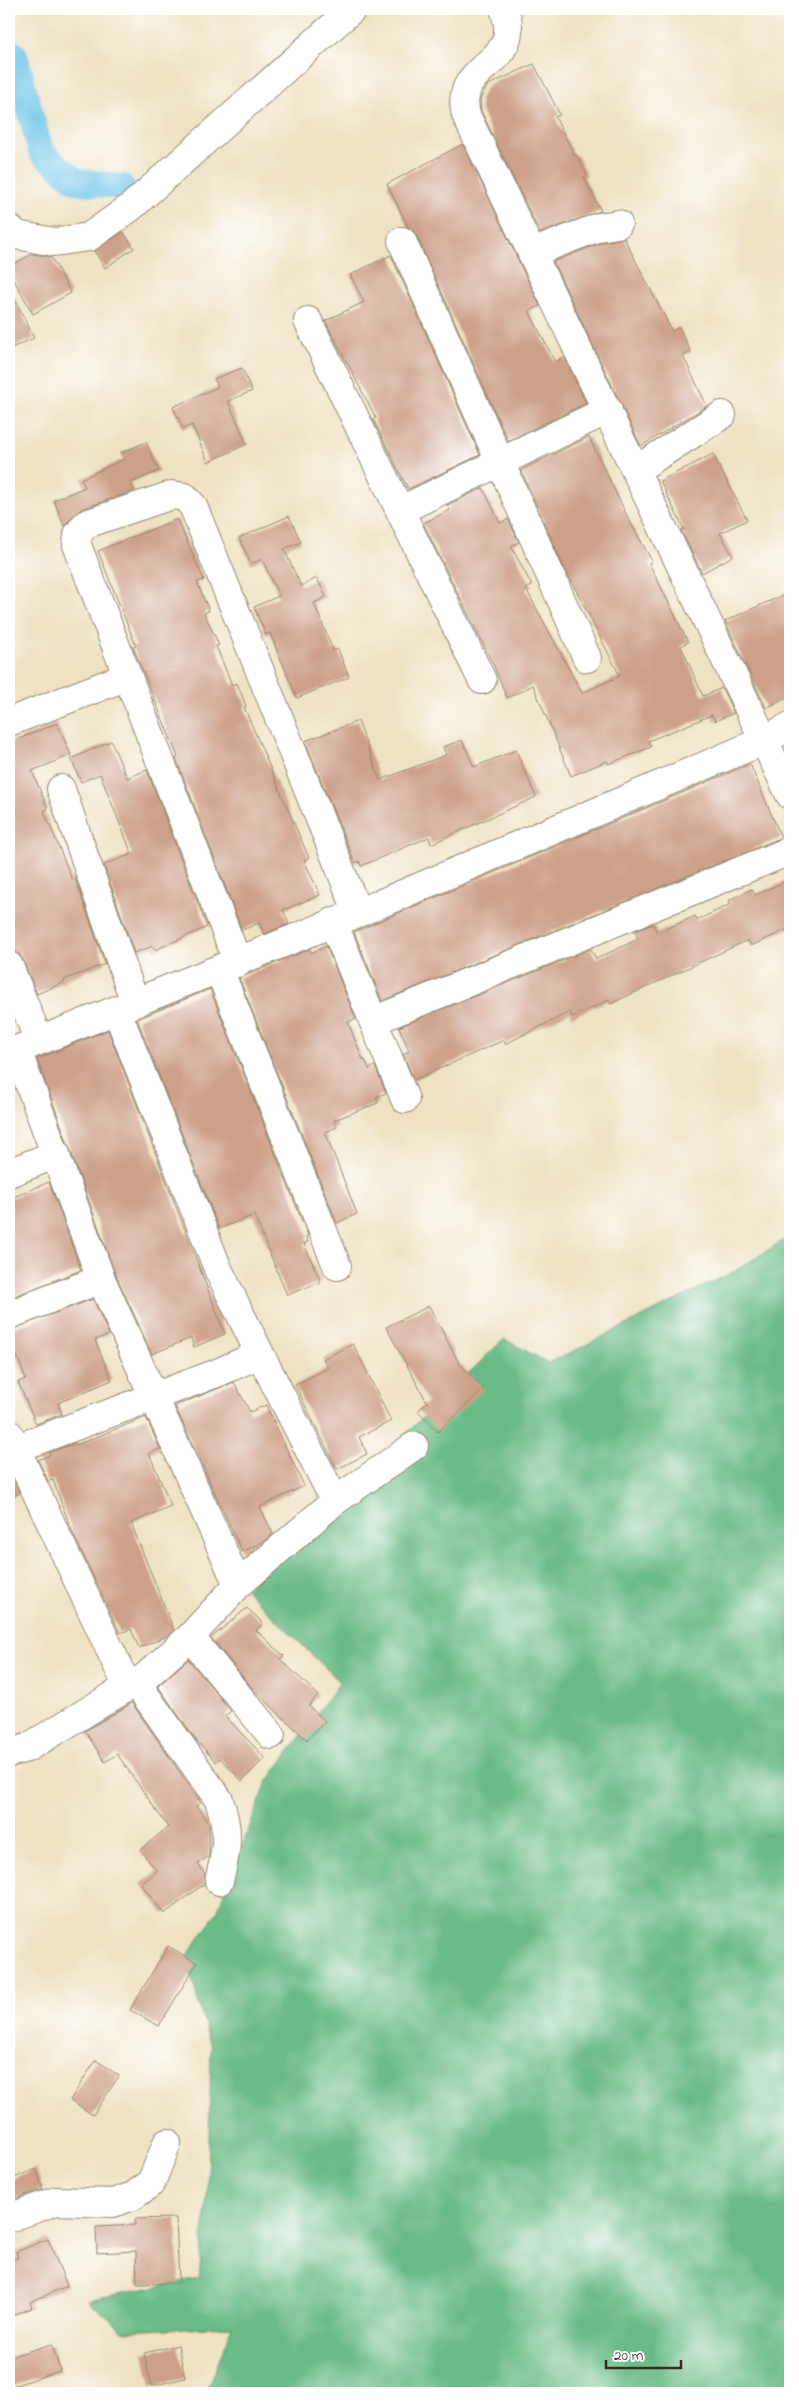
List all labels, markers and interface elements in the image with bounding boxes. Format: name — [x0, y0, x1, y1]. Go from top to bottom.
scale bar — [606, 2337, 682, 2369]
text: 20 m — [614, 2345, 644, 2367]

